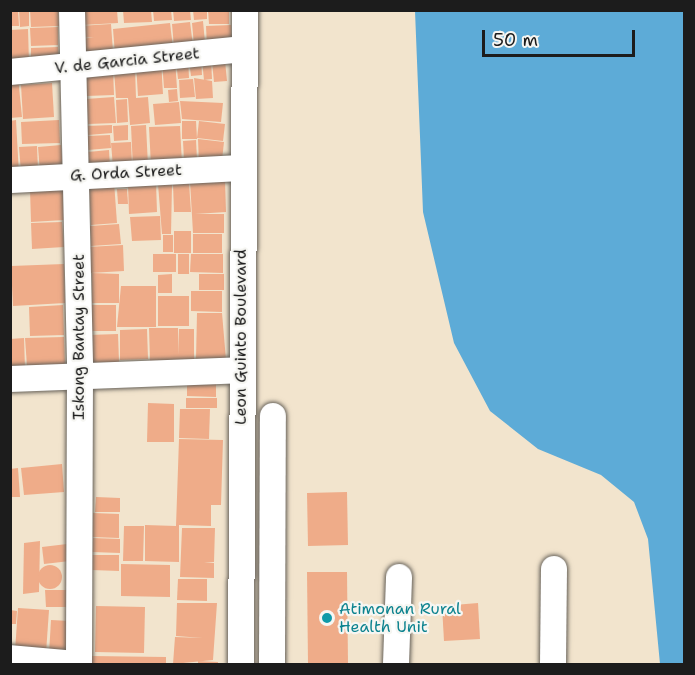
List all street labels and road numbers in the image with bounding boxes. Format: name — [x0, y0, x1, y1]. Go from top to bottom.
street label: V. de Garcia Street — [54, 44, 200, 78]
street label: G. Orda Street — [70, 160, 182, 186]
street label: Leon Guinto Boulevard — [231, 249, 251, 425]
street label: Iskong Bantay Street — [69, 254, 89, 420]

